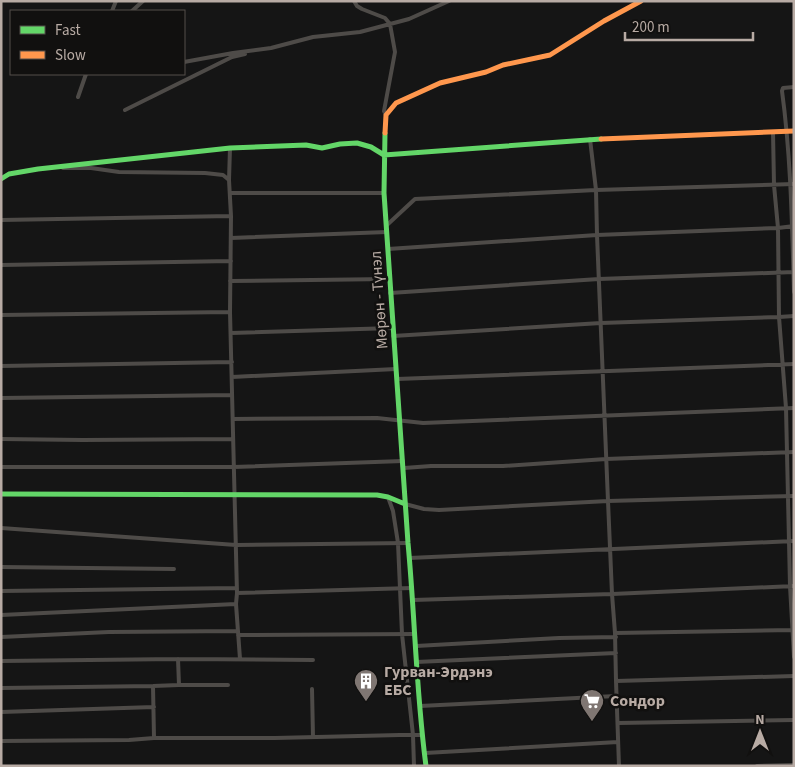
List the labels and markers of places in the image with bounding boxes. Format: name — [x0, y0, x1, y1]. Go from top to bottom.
place label: Гурван-Эрдэнэ ЕБС — [384, 661, 493, 701]
building icon: Гурван-Эрдэнэ ЕБС — [353, 668, 379, 702]
supermarket icon: Сондор — [579, 688, 605, 722]
place label: Сондор — [610, 690, 665, 712]

